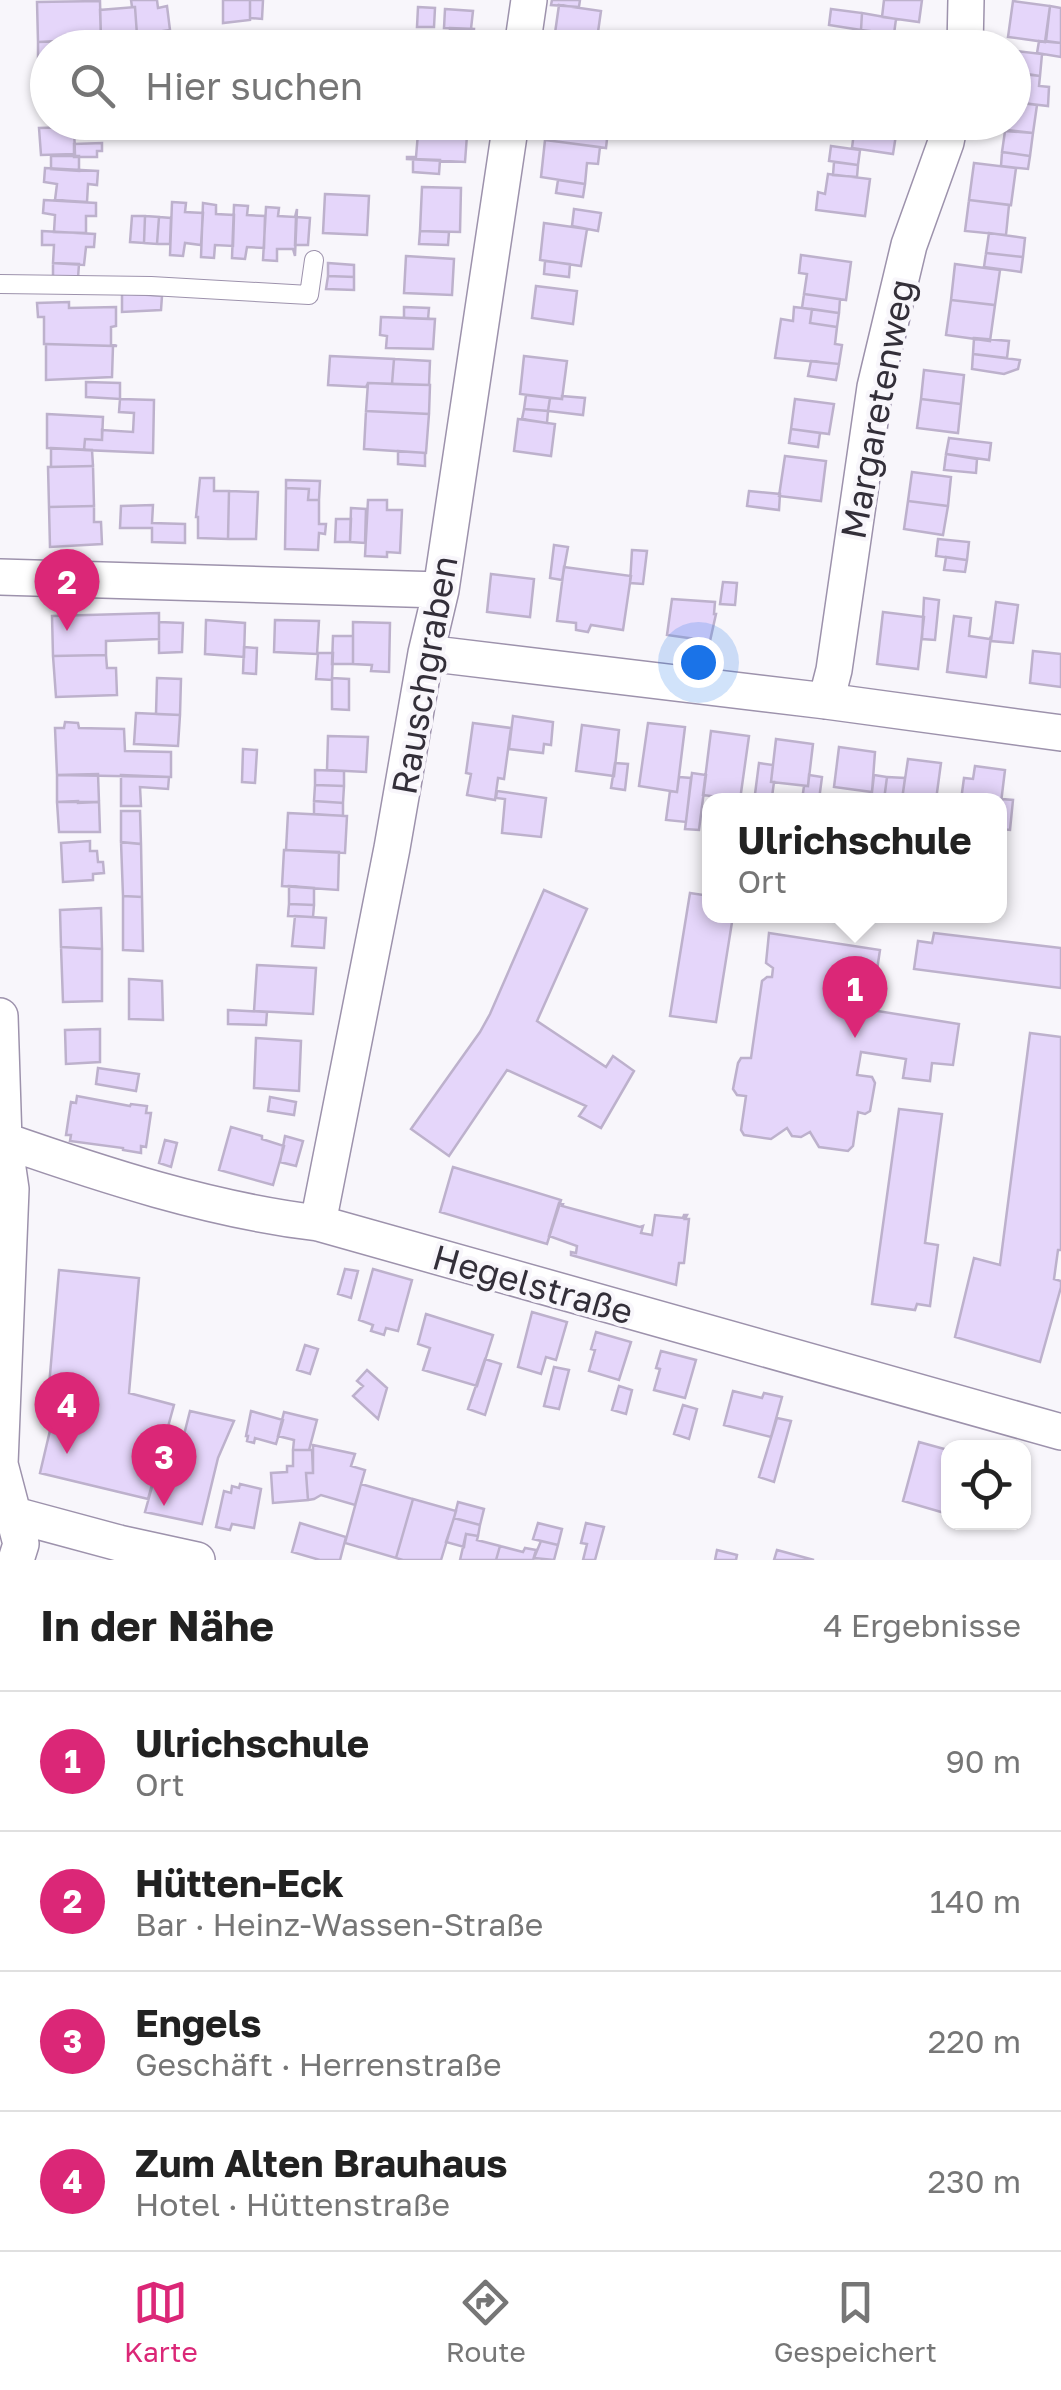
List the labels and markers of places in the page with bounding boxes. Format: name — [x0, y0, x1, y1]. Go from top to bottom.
pin: 2 — [34, 548, 100, 631]
pin: 1 — [822, 956, 888, 1038]
pin: 4 — [34, 1372, 100, 1454]
pin: 3 — [132, 1424, 196, 1506]

